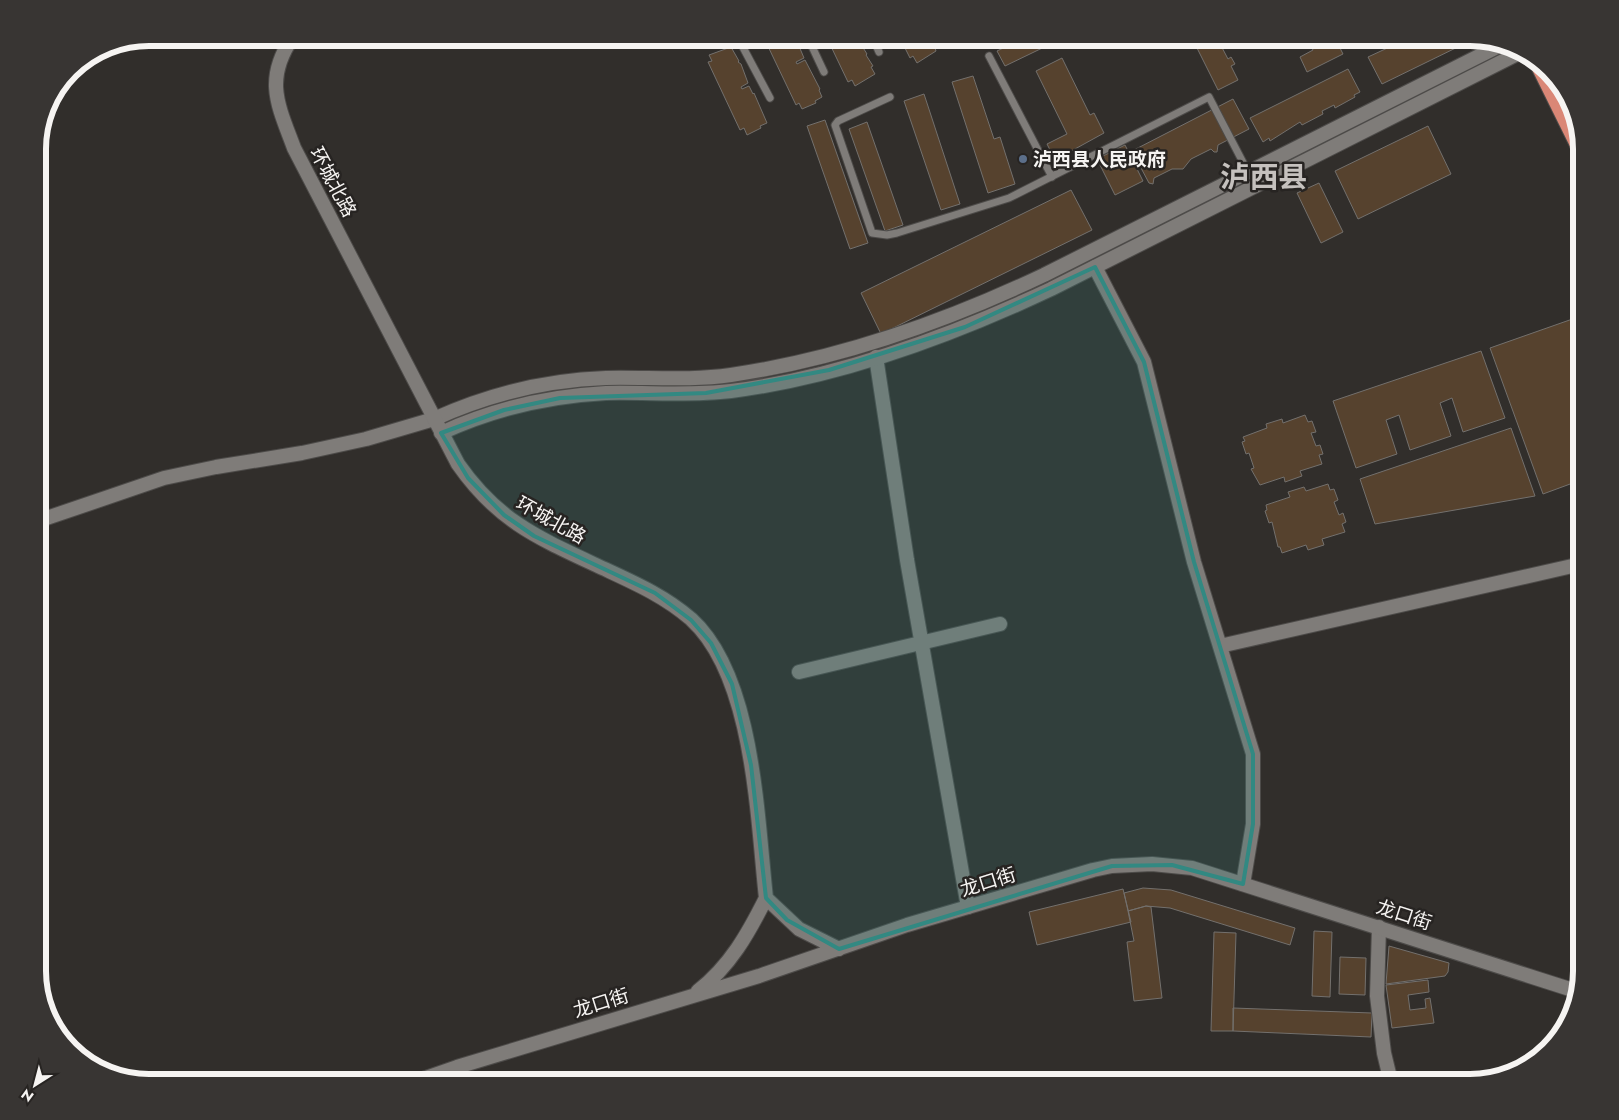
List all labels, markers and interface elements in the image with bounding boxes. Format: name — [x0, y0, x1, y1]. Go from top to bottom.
street label: 环城北路 — [303, 142, 363, 222]
place label: 泸西县人民政府 — [1033, 146, 1166, 173]
marker: 泸西县人民政府 — [1017, 153, 1029, 165]
district label: 泸西县 — [1220, 156, 1308, 198]
street label: 环城北路 — [511, 490, 591, 550]
street label: 龙口街 — [957, 861, 1019, 903]
street label: 龙口街 — [1373, 893, 1435, 937]
street label: 龙口街 — [570, 982, 632, 1024]
north arrow — [10, 1060, 60, 1110]
text: N — [17, 1084, 38, 1107]

